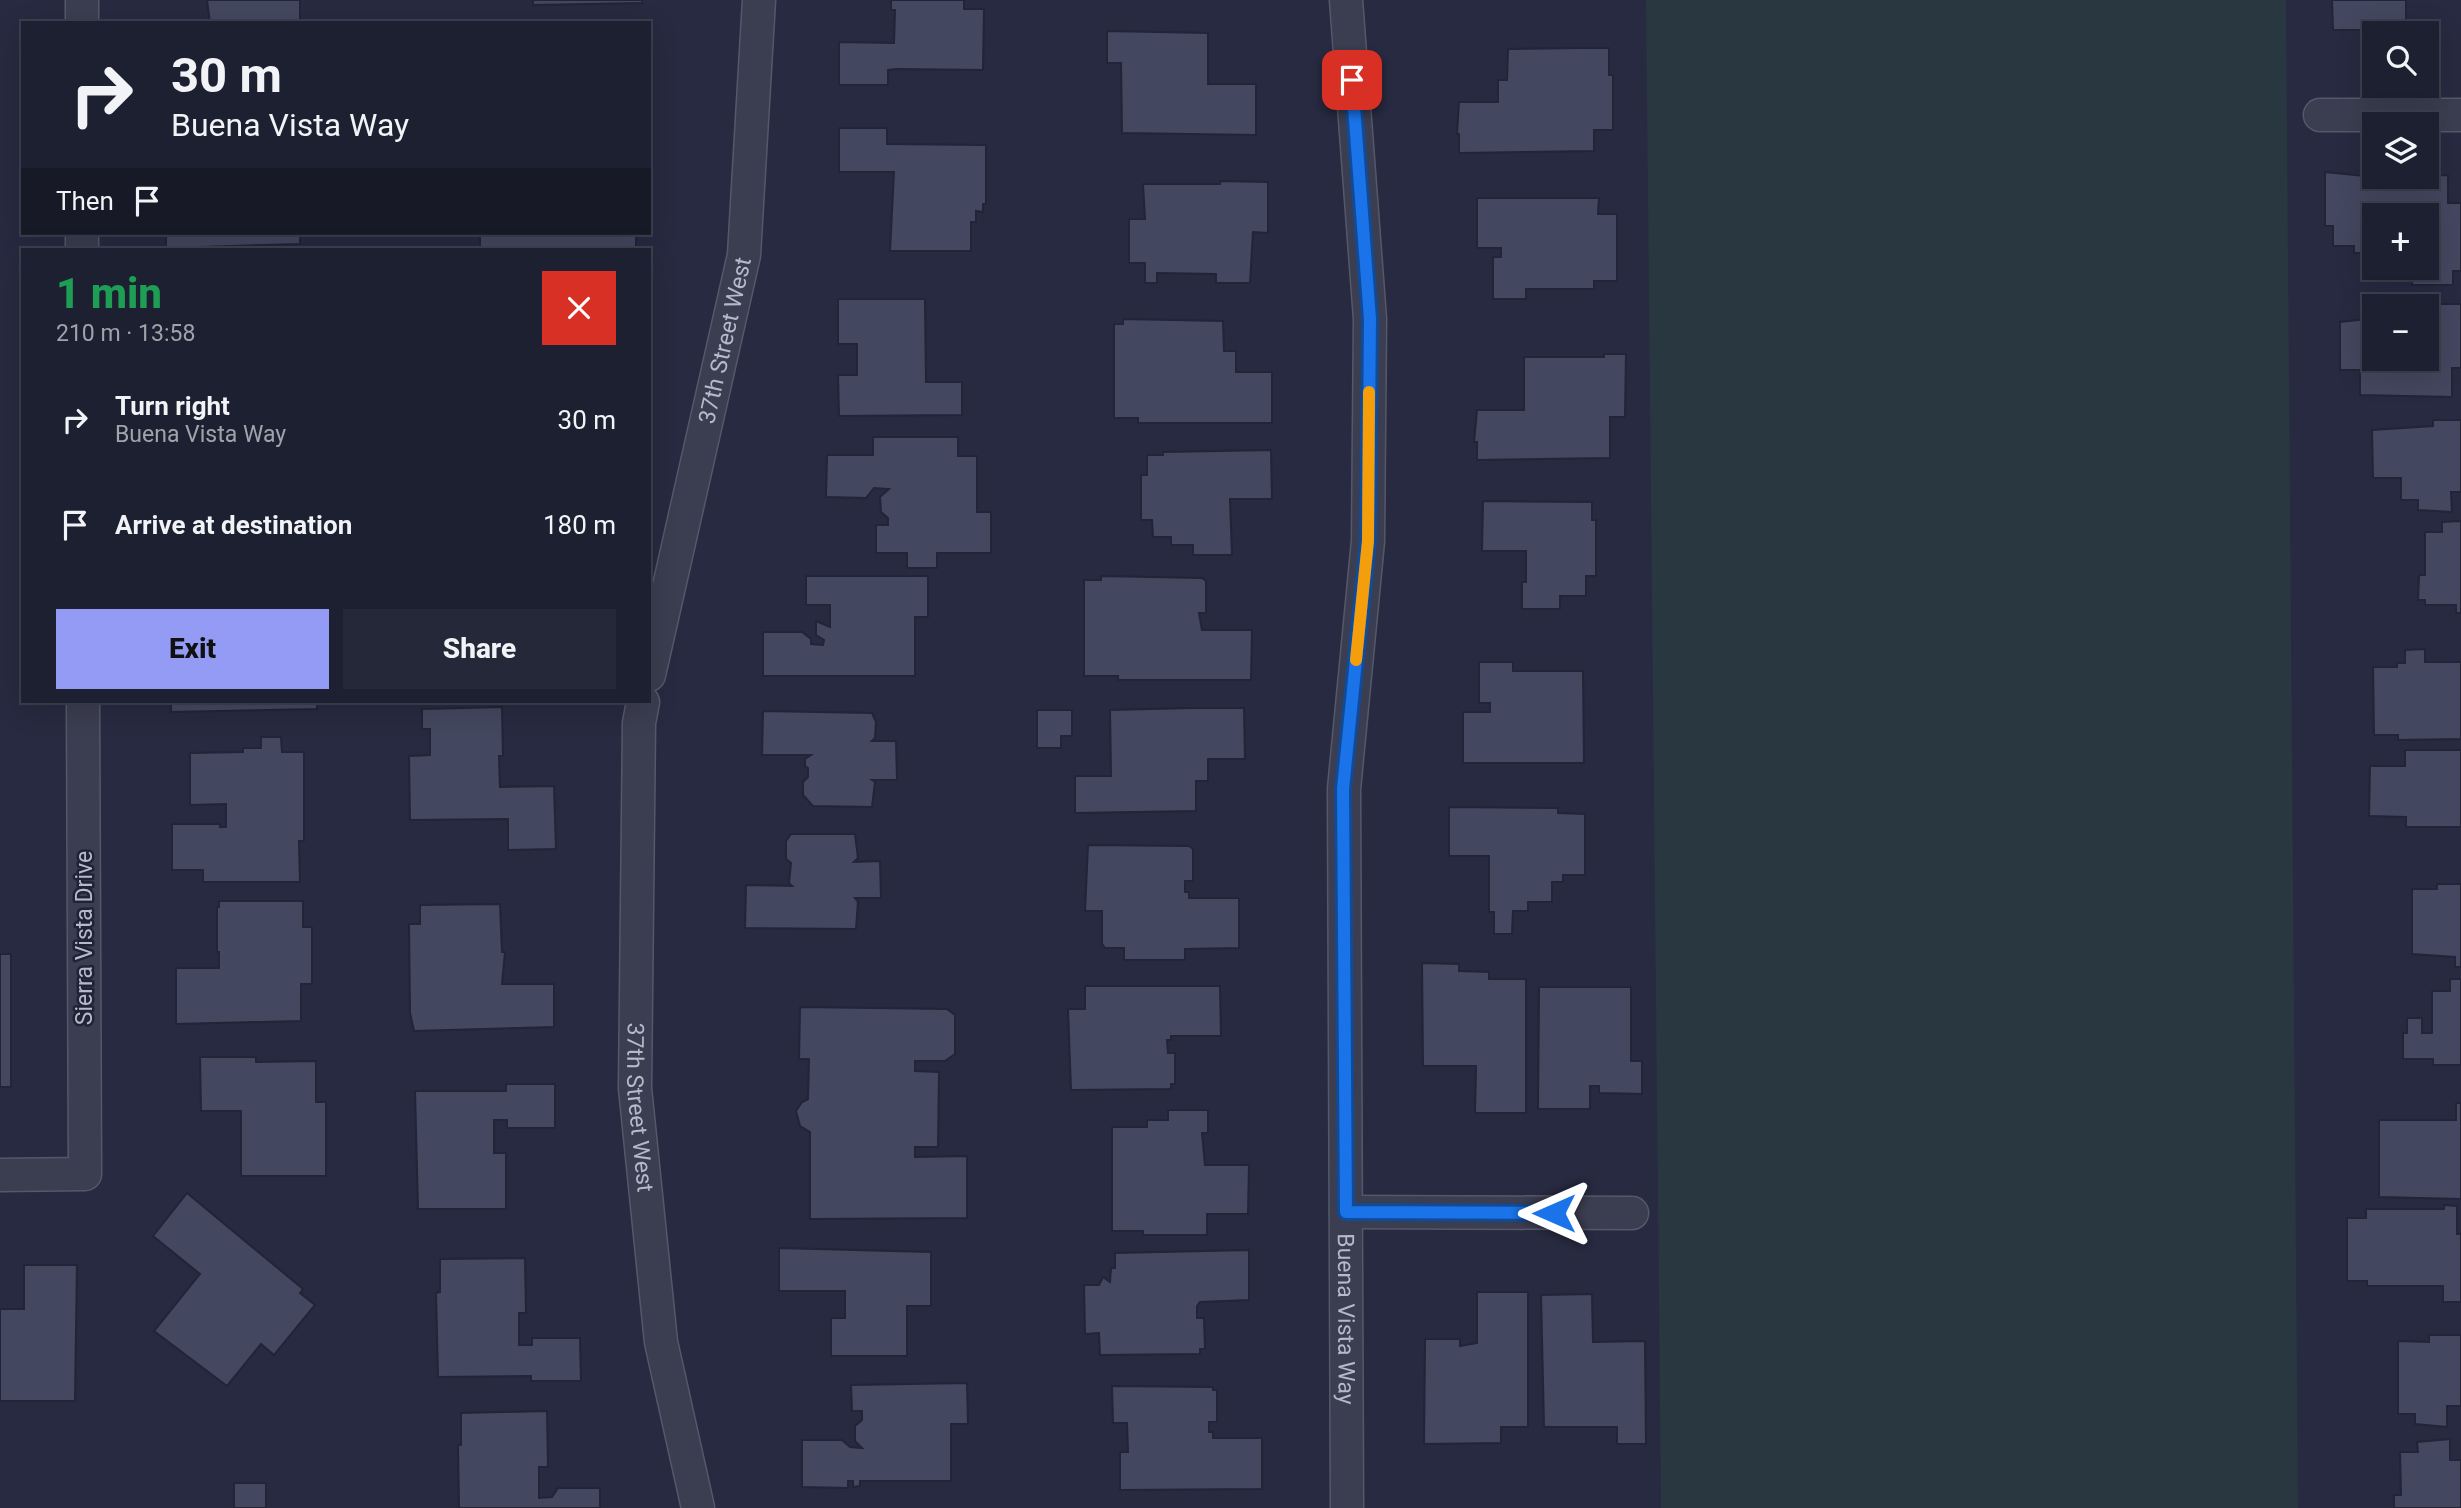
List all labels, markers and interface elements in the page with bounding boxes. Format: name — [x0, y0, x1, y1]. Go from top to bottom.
map controls — [2362, 21, 2439, 371]
button: search — [2362, 21, 2439, 98]
text: 30 m — [171, 47, 282, 104]
icon: right — [56, 49, 147, 140]
pin — [1322, 50, 1382, 110]
icon: arrive — [1333, 61, 1371, 99]
text: Buena Vista Way — [171, 106, 409, 144]
button: layers — [2362, 112, 2439, 189]
icon: arrive — [128, 182, 166, 220]
text: Then — [56, 186, 114, 216]
button: + — [2362, 203, 2439, 280]
street label: 37th Street West — [693, 255, 757, 426]
text: 1 min — [56, 269, 162, 318]
button: close — [542, 271, 616, 345]
button: − — [2362, 294, 2439, 371]
text: 210 m · 13:58 — [56, 320, 195, 347]
text: Turn right — [115, 391, 230, 421]
icon: right — [56, 401, 94, 439]
text: 30 m — [558, 405, 616, 435]
text: Buena Vista Way — [115, 421, 286, 448]
icon: arrive — [56, 506, 94, 544]
text: Arrive at destination — [115, 510, 352, 540]
text: 180 m — [543, 510, 616, 540]
button: Exit — [56, 609, 329, 689]
button: Share — [343, 609, 616, 689]
street label: Sierra Vista Drive — [71, 851, 98, 1025]
street label: 37th Street West — [621, 1023, 659, 1193]
position arrow — [1517, 1176, 1591, 1250]
street label: Buena Vista Way — [1332, 1233, 1360, 1405]

